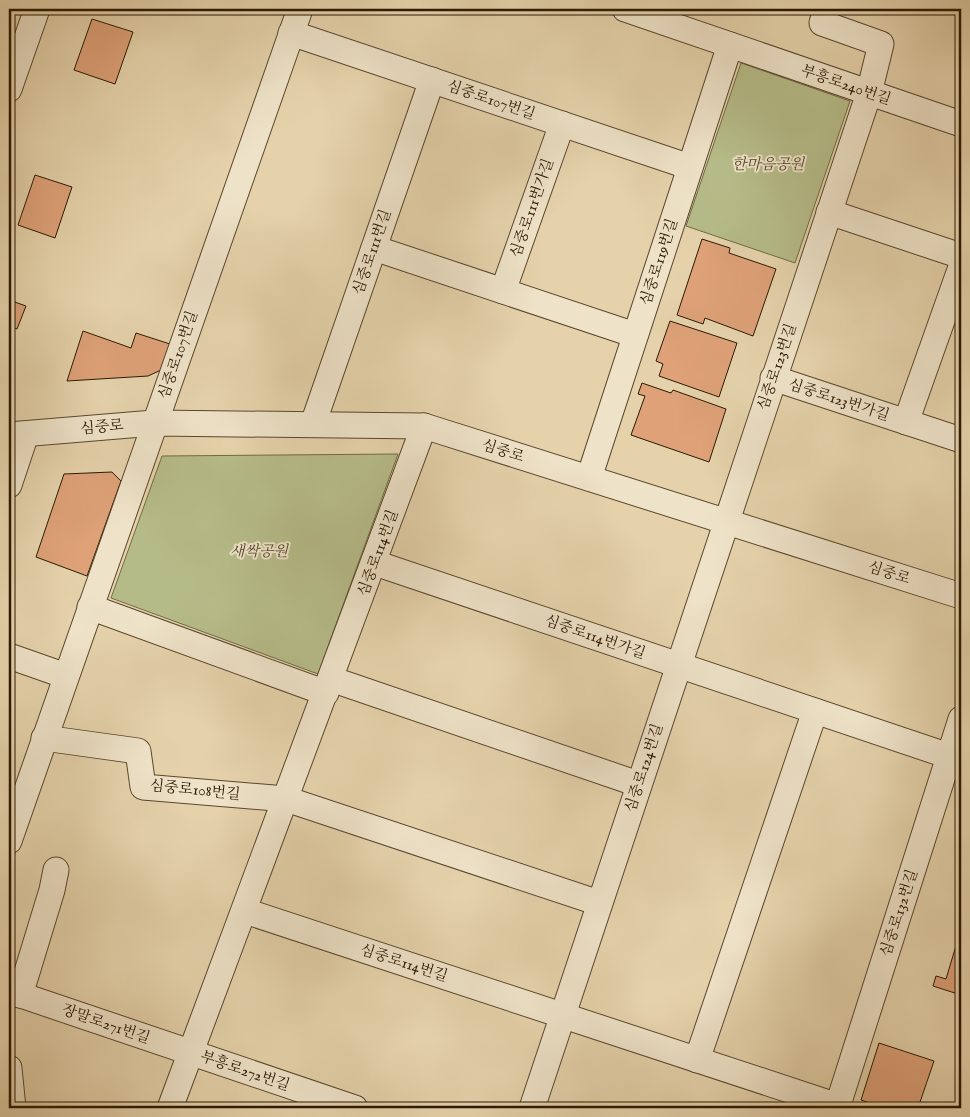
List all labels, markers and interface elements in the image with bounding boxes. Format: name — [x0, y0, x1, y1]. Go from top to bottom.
street label: 부흥로240번길 — [798, 61, 894, 109]
street label: 심중로107번길 — [444, 76, 538, 124]
park label: 한마음공원 — [732, 155, 806, 174]
street label: 심중로111번가길 — [506, 156, 558, 260]
street label: 심중로111번길 — [348, 207, 396, 297]
street label: 심중로119번길 — [636, 216, 682, 308]
street label: 심중로107번길 — [154, 308, 202, 402]
street label: 심중로123번길 — [753, 321, 801, 413]
street label: 심중로123번가길 — [786, 375, 892, 425]
street label: 심중로 — [80, 416, 125, 438]
street label: 심중로 — [479, 435, 527, 467]
street label: 심중로114번길 — [354, 507, 402, 599]
park label: 새싹공원 — [230, 542, 289, 561]
street label: 심중로 — [865, 557, 913, 589]
street label: 심중로114번가길 — [542, 611, 648, 663]
street label: 심중로124번길 — [621, 721, 667, 815]
street label: 심중로108번길 — [149, 776, 241, 804]
street label: 심중로132번길 — [876, 867, 922, 959]
street label: 심중로114번길 — [358, 940, 450, 986]
street label: 장말로271번길 — [59, 1000, 153, 1048]
street label: 부흥로272번길 — [198, 1047, 292, 1095]

